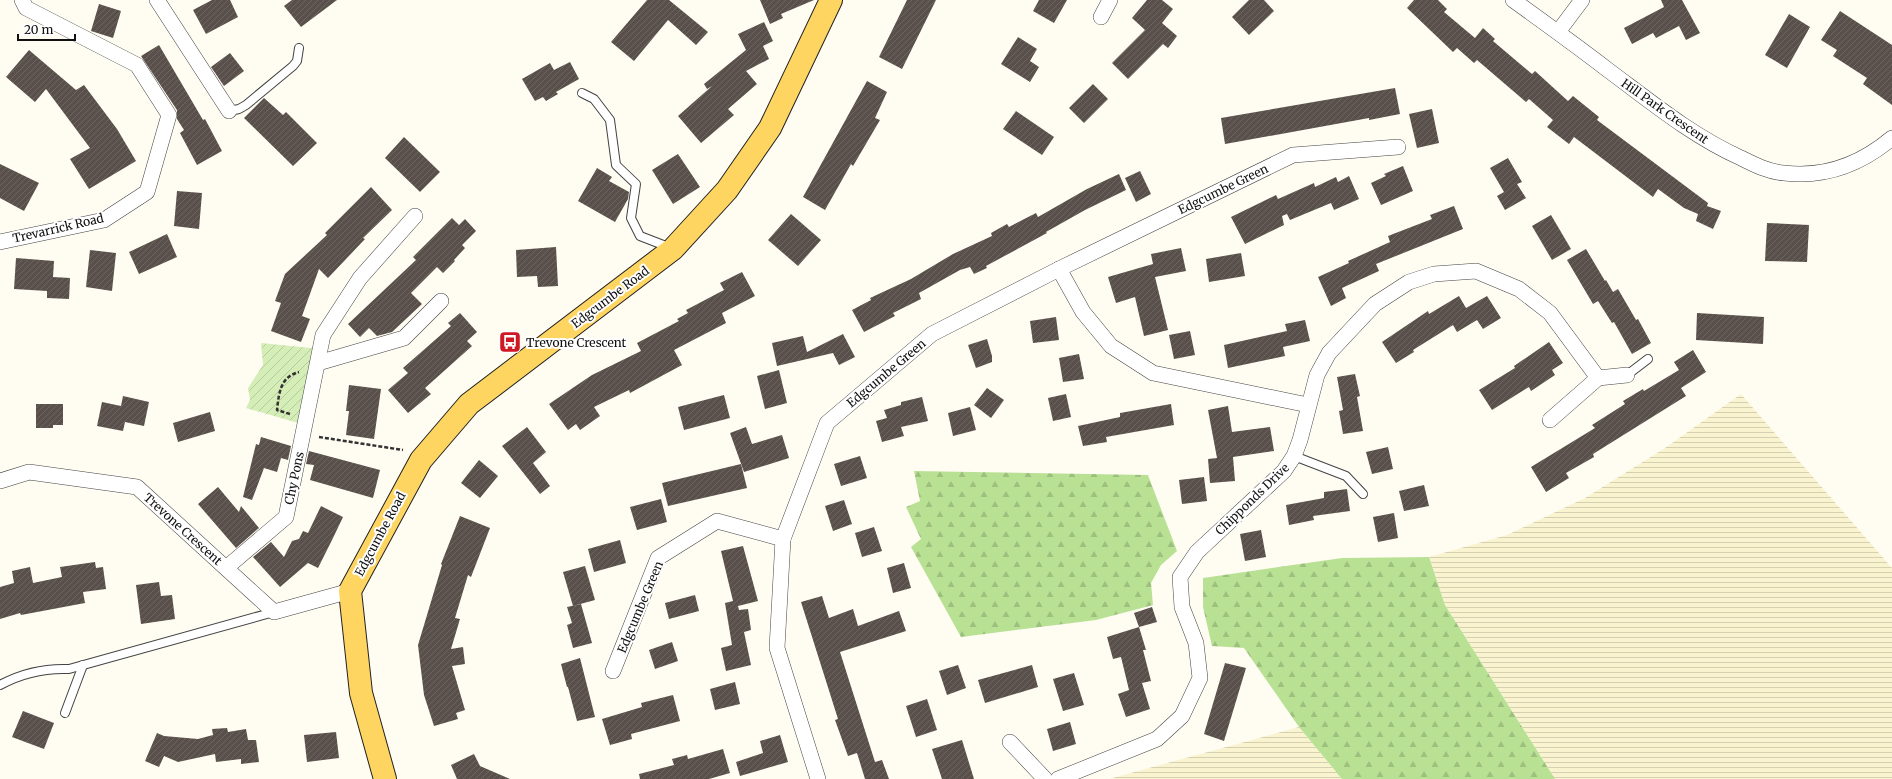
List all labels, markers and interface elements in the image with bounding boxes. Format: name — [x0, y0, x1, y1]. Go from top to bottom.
scale bar — [18, 16, 75, 42]
text: 20 m — [24, 22, 53, 37]
street label: Hill Park Crescent — [1619, 75, 1712, 147]
street label: Edgcumbe Green — [1176, 161, 1271, 217]
street label: Trevarrick Road — [11, 210, 105, 246]
street label: Edgcumbe Road — [568, 263, 652, 331]
bus stop icon: Trevone Crescent — [497, 329, 523, 355]
place label: Trevone Crescent — [526, 335, 627, 350]
street label: Edgcumbe Green — [844, 336, 929, 410]
street label: Chy Pons — [281, 450, 307, 506]
street label: Chipponds Drive — [1212, 460, 1292, 538]
street label: Edgcumbe Road — [352, 489, 408, 579]
street label: Trevone Crescent — [141, 490, 226, 568]
street label: Edgcumbe Green — [614, 559, 666, 655]

